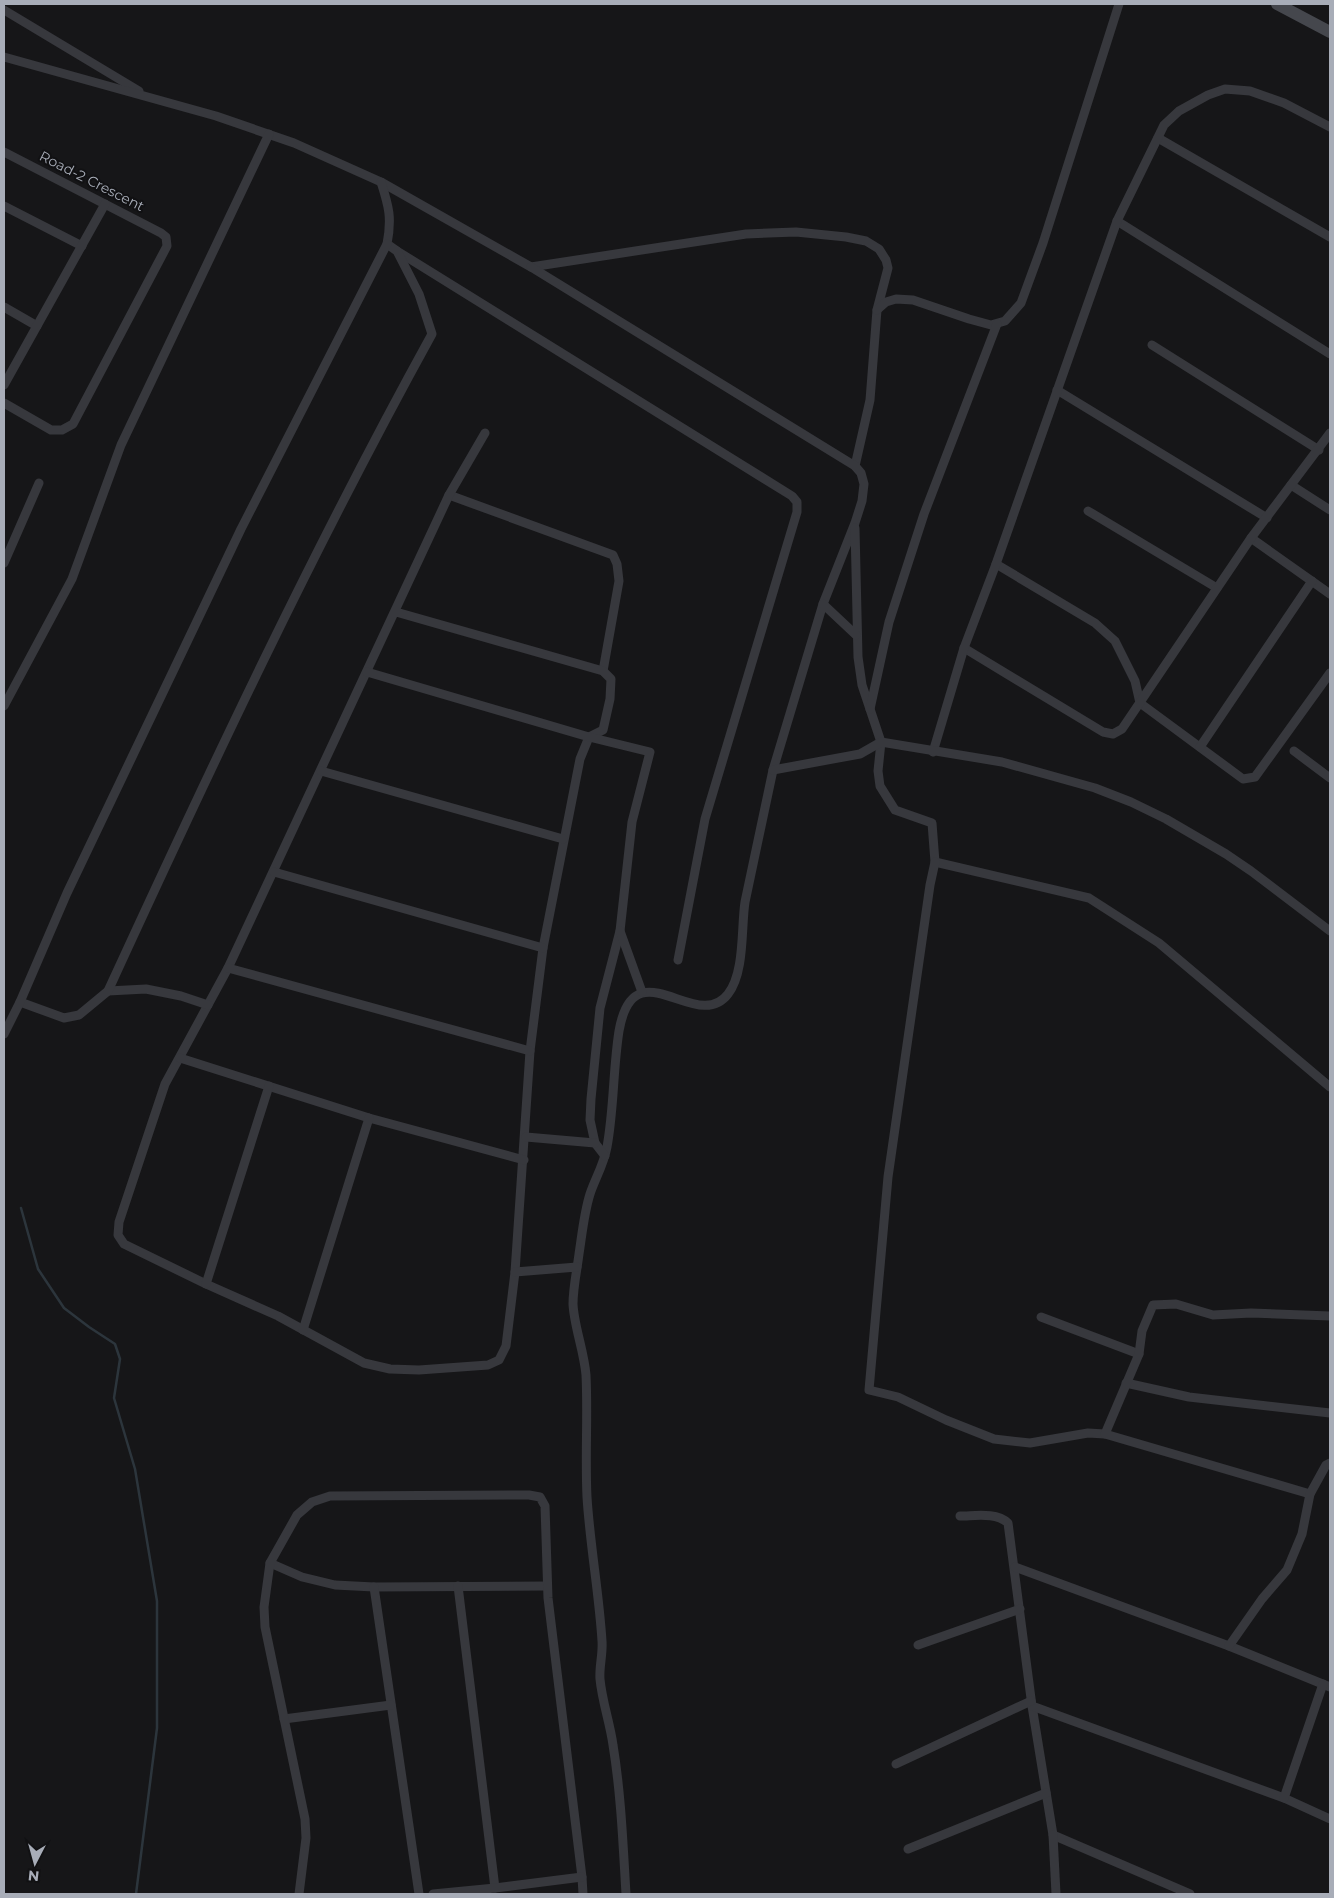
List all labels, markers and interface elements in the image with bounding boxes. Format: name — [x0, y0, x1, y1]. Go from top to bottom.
street label: Road-2 Crescent — [36, 147, 148, 215]
north arrow — [10, 1838, 60, 1888]
text: N — [27, 1866, 40, 1885]

